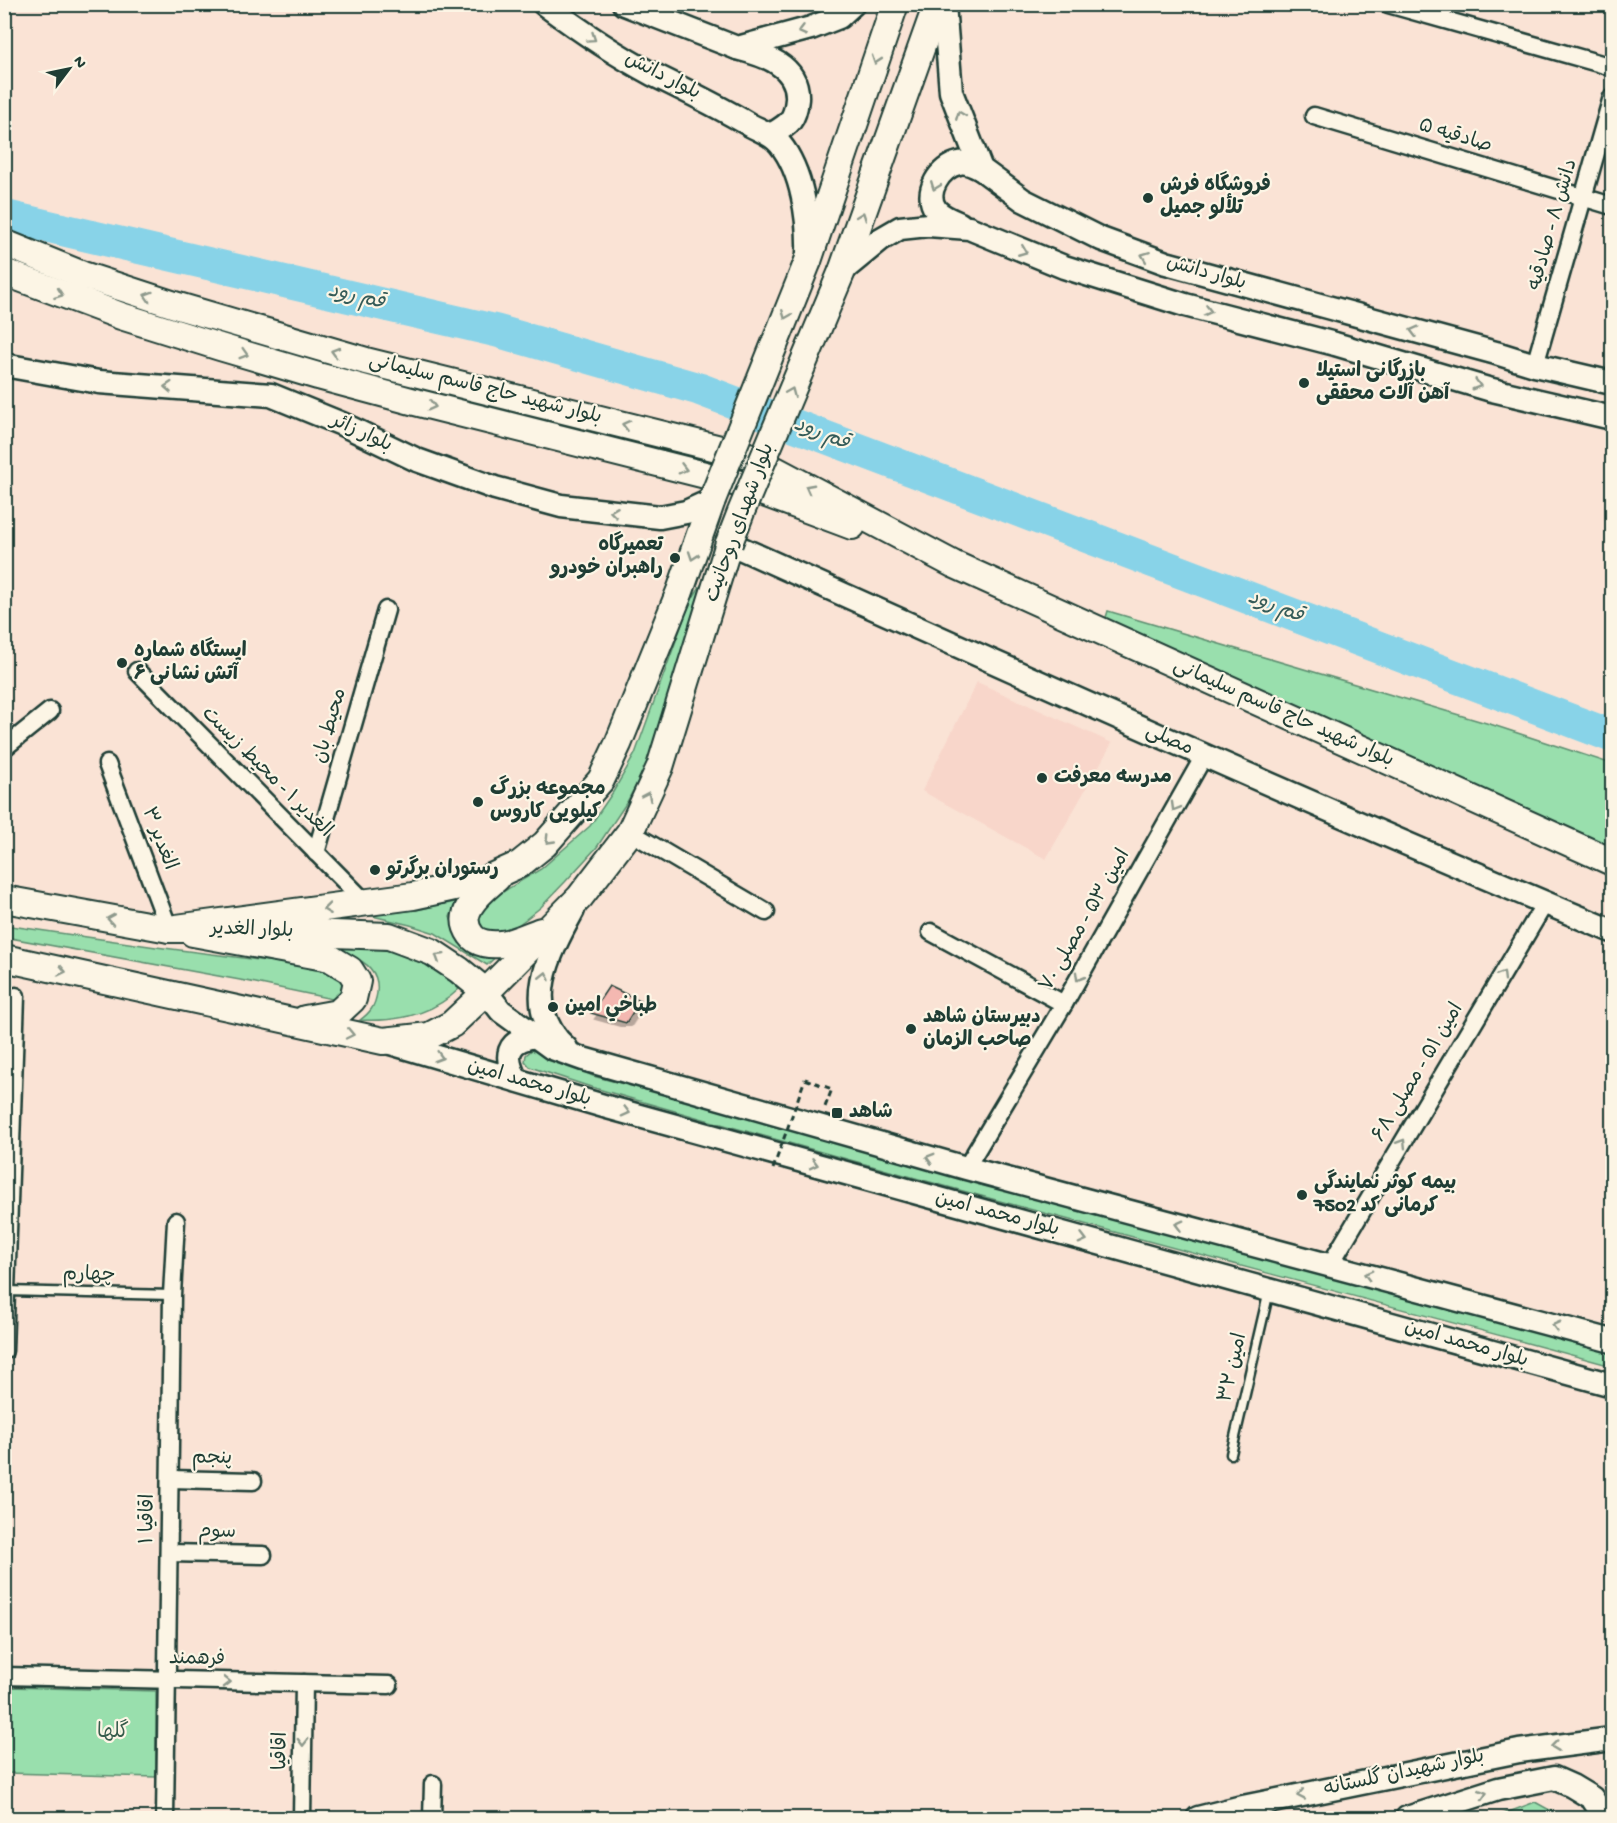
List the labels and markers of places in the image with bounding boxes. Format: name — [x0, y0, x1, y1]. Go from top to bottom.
place label: فروشگاه فرش تلألو جمیل — [1160, 171, 1271, 221]
marker: فروشگاه فرش تلألو جمیل — [1141, 191, 1155, 205]
place label: بازرگانی استیلا آهن آلات محققی — [1316, 357, 1451, 407]
marker: بازرگانی استیلا آهن آلات محققی — [1297, 376, 1311, 390]
place label: تعمیرگاه راهبران خودرو — [548, 531, 664, 581]
marker: تعمیرگاه راهبران خودرو — [668, 551, 682, 565]
place label: ایستگاه شماره ۶ آتش نشانی — [134, 637, 247, 687]
marker: ایستگاه شماره ۶ آتش نشانی — [115, 656, 129, 670]
place label: مدرسه معرفت — [1054, 764, 1172, 790]
marker: مدرسه معرفت — [1035, 771, 1049, 785]
place label: مجموعه بزرگ کیلویی کاروس — [490, 775, 606, 825]
marker: مجموعه بزرگ کیلویی کاروس — [471, 795, 485, 809]
place label: رستوران برگرتو — [385, 855, 499, 882]
marker: رستوران برگرتو — [368, 863, 382, 877]
place label: طباخي امين — [565, 995, 657, 1022]
marker: طباخي امين — [546, 1000, 560, 1014]
place label: دبیرستان شاهد صاحب الزمان — [923, 1006, 1041, 1053]
marker: دبیرستان شاهد صاحب الزمان — [904, 1022, 918, 1036]
place label: شاهد — [849, 1101, 893, 1125]
marker: شاهد — [830, 1106, 844, 1120]
place label: بیمه کوثر نمایندگی کرمانی کد 7502 — [1313, 1169, 1456, 1219]
marker: بیمه کوثر نمایندگی کرمانی کد 7502 — [1295, 1188, 1309, 1202]

